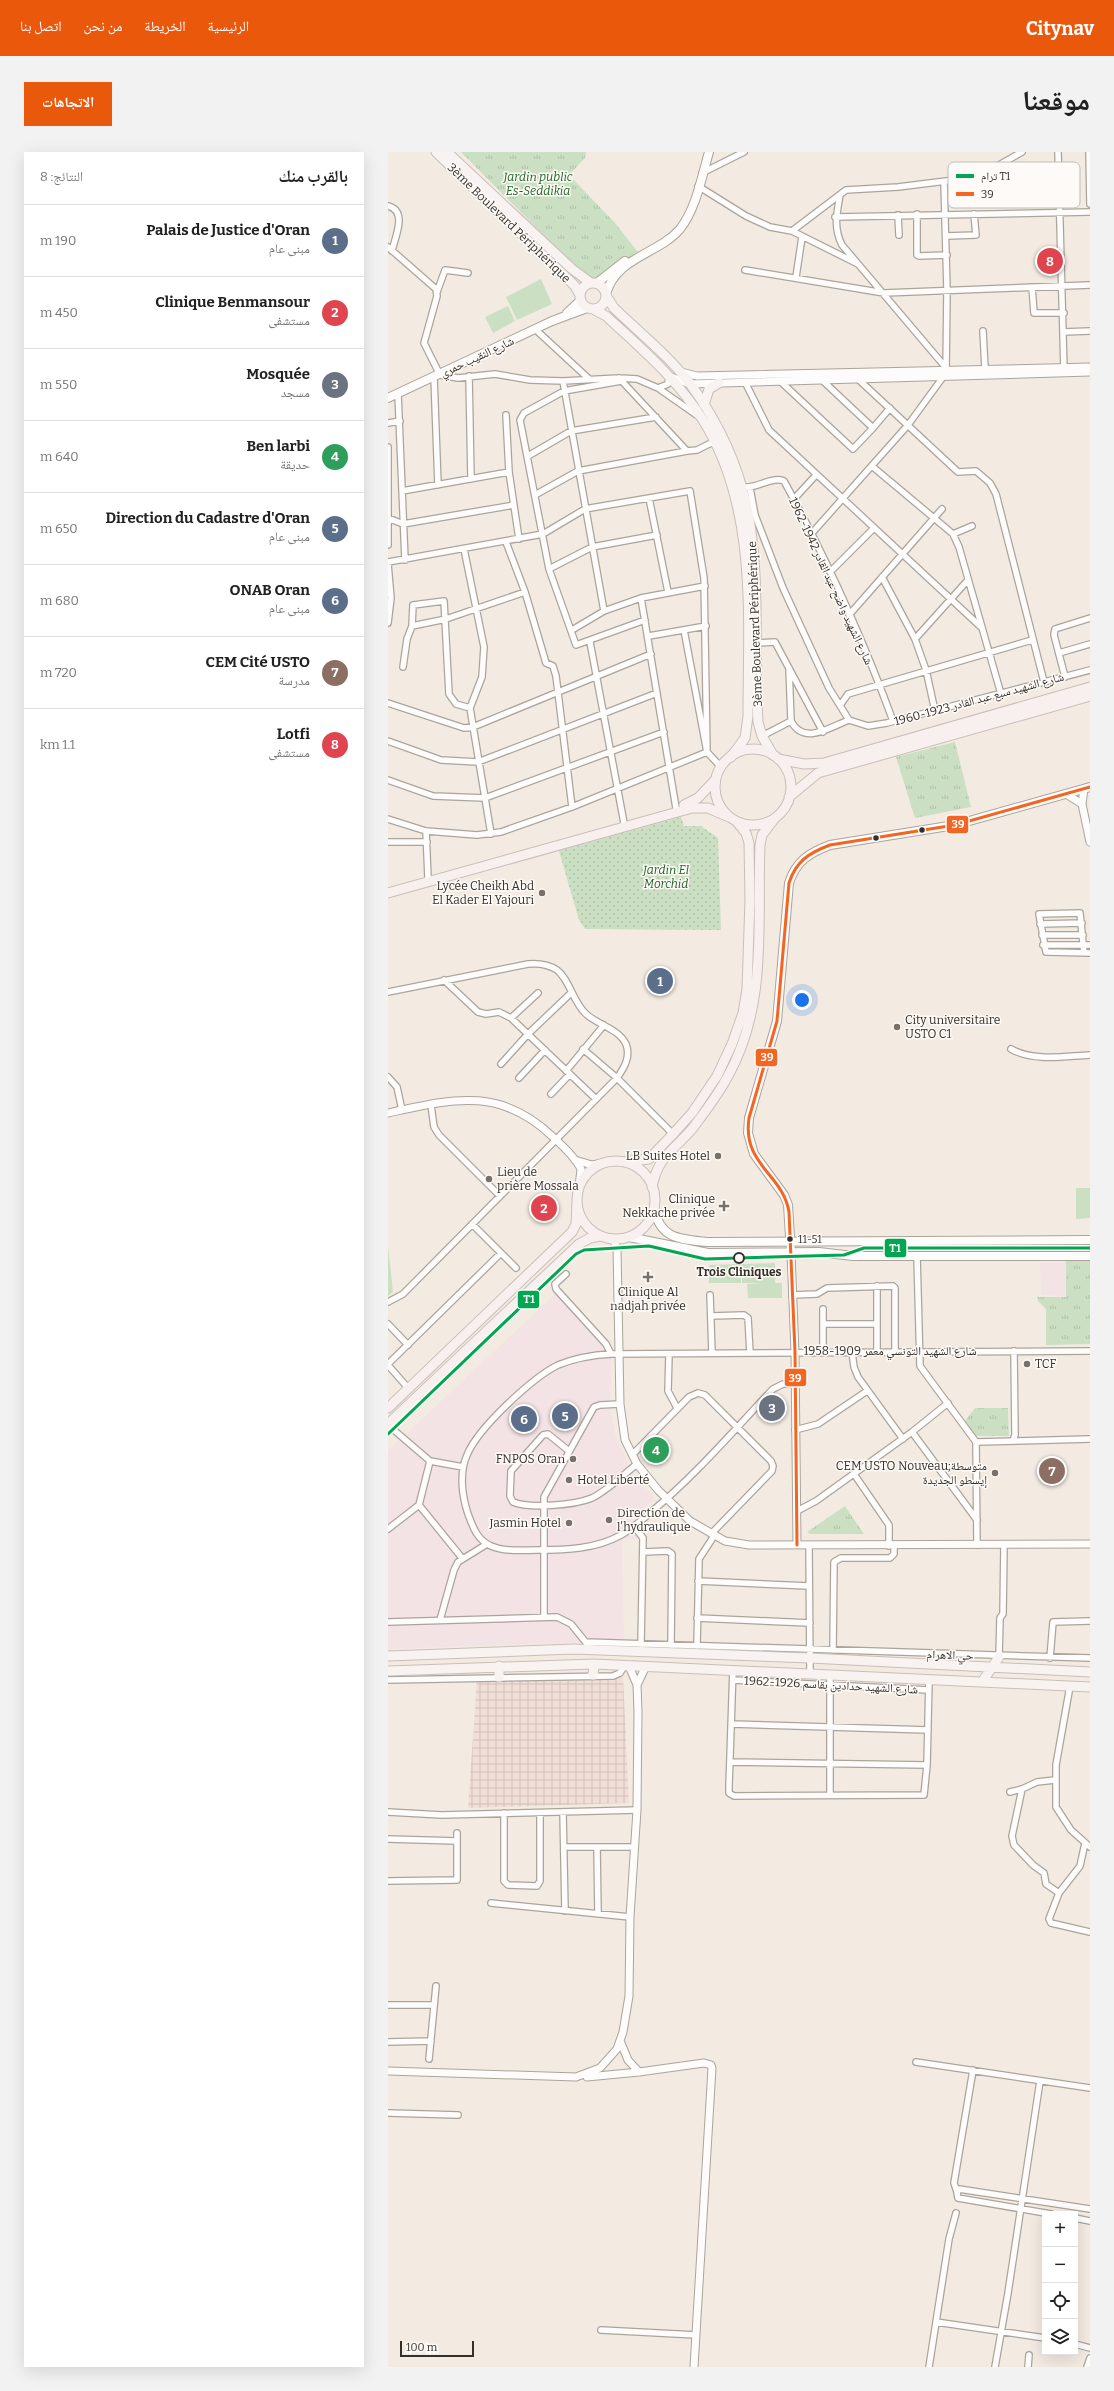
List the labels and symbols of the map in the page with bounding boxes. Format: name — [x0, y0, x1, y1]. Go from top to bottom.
street label: 3ème Boulevard Périphérique — [445, 160, 573, 286]
legend — [948, 162, 1080, 208]
park label: Jardin public Es-Seddikia — [502, 170, 573, 198]
text: ترام T1 — [981, 170, 1011, 183]
text: 39 — [981, 188, 994, 201]
pin: 8 — [1037, 246, 1063, 276]
street label: شارع النقيب حمري — [438, 334, 518, 383]
street label: شارع الشهيد واضح عبد القادر 1942-1962 — [785, 495, 876, 667]
street label: 3ème Boulevard Périphérique — [745, 541, 765, 707]
street label: شارع الشهيد سبع عبد القادر 1923-1960 — [893, 670, 1066, 729]
line badge: 39 — [946, 815, 969, 834]
text: 39 — [952, 818, 965, 831]
unlabelled marker — [917, 825, 927, 835]
unlabelled marker — [871, 833, 881, 843]
park label: Jardin El Morchid — [642, 863, 689, 891]
place label: Lycée Cheikh Abd El Kader El Yajouri — [432, 879, 534, 907]
marker: Lycée Cheikh Abd El Kader El Yajouri — [537, 888, 547, 898]
pin: 1 — [647, 966, 673, 996]
your location — [792, 990, 812, 1010]
place label: City universitaire USTO C1 — [905, 1013, 1000, 1041]
marker: City universitaire USTO C1 — [892, 1022, 902, 1032]
line badge: 39 — [755, 1048, 778, 1067]
text: 39 — [761, 1051, 774, 1064]
place label: LB Suites Hotel — [626, 1149, 711, 1163]
marker: LB Suites Hotel — [713, 1151, 723, 1161]
place label: Lieu de prière Mossala — [497, 1165, 579, 1193]
marker: Lieu de prière Mossala — [484, 1174, 494, 1184]
place label: Clinique Nekkache privée — [622, 1192, 715, 1220]
pin: 2 — [531, 1193, 557, 1223]
marker: Clinique Nekkache privée — [718, 1200, 730, 1212]
place label: 11-51 — [798, 1233, 822, 1246]
marker: 11-51 — [785, 1234, 795, 1244]
line badge: T1 — [884, 1238, 907, 1258]
text: T1 — [889, 1242, 901, 1255]
marker: Trois Cliniques — [733, 1252, 745, 1264]
place label: Trois Cliniques — [696, 1265, 782, 1279]
marker: Clinique Al nadjah privée — [642, 1271, 654, 1283]
place label: Clinique Al nadjah privée — [610, 1285, 686, 1313]
line badge: T1 — [517, 1290, 540, 1309]
text: T1 — [523, 1293, 535, 1306]
street label: شارع الشهيد التونسي معمر 1909-1958 — [803, 1344, 977, 1361]
place label: TCF — [1035, 1357, 1056, 1371]
marker: TCF — [1022, 1359, 1032, 1369]
line badge: 39 — [784, 1368, 807, 1387]
text: 39 — [789, 1372, 802, 1385]
pin: 3 — [759, 1393, 785, 1423]
pin: 5 — [552, 1401, 578, 1431]
pin: 6 — [511, 1404, 537, 1434]
pin: 4 — [643, 1435, 669, 1465]
place label: FNPOS Oran — [496, 1452, 565, 1466]
marker: FNPOS Oran — [568, 1454, 578, 1464]
pin: 7 — [1039, 1456, 1065, 1486]
place label: CEM USTO Nouveau;متوسطة إيسطو الجديدة — [836, 1459, 987, 1488]
marker: CEM USTO Nouveau;متوسطة إيسطو الجديدة — [990, 1468, 1000, 1478]
place label: Hotel Liberté — [577, 1473, 649, 1487]
marker: Hotel Liberté — [564, 1475, 574, 1485]
place label: Direction de l'hydraulique — [617, 1506, 691, 1534]
marker: Direction de l'hydraulique — [604, 1515, 614, 1525]
place label: Jasmin Hotel — [489, 1516, 562, 1530]
marker: Jasmin Hotel — [564, 1518, 574, 1528]
street label: حي الاهرام — [926, 1647, 974, 1666]
street label: شارع الشهيد حدادين بقاسم 1926-1962 — [744, 1673, 918, 1698]
scale bar — [400, 2339, 474, 2358]

